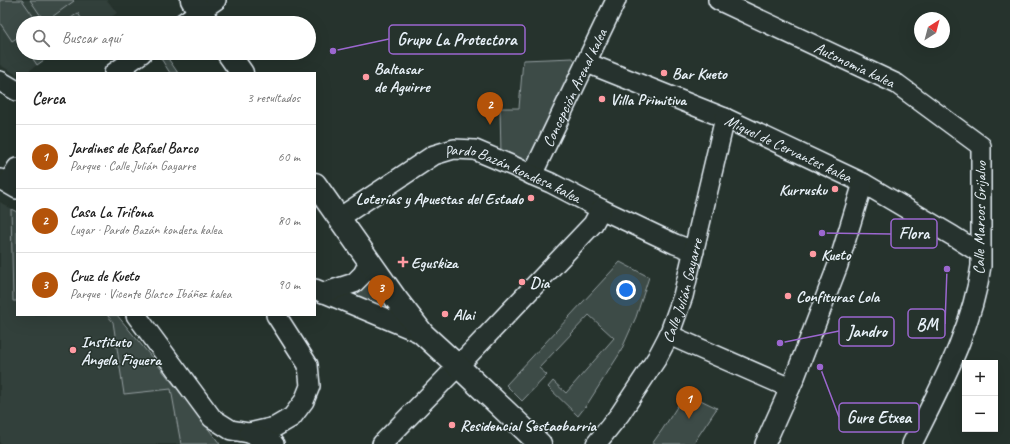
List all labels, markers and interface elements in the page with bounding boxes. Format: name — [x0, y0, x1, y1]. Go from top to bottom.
north arrow — [914, 12, 950, 48]
search box — [16, 16, 316, 60]
street label: Concepción Arenal kalea — [538, 24, 612, 150]
callout: Grupo La Protectora — [389, 25, 525, 54]
icon: search — [30, 27, 52, 49]
text: Buscar aquí — [62, 29, 121, 48]
text: Grupo La Protectora — [397, 29, 518, 50]
street label: Autonomia kalea — [811, 38, 899, 93]
place label: Baltasar de Aguirre — [374, 59, 431, 97]
place label: Bar Kueto — [672, 64, 728, 84]
marker: Bar Kueto — [659, 68, 669, 78]
marker: Baltasar de Aguirre — [361, 72, 371, 82]
text: Cerca — [32, 88, 65, 109]
text: 3 resultados — [247, 90, 300, 106]
place label: Villa Primitiva — [610, 90, 687, 110]
pin: 2 — [477, 92, 503, 125]
marker: Villa Primitiva — [597, 94, 607, 104]
street label: Miguel de Cervantes kalea — [722, 110, 856, 188]
text: Jardines de Rafael Barco — [70, 139, 198, 158]
street label: Pardo Bazán kondesa kalea — [442, 140, 585, 208]
text: 1 — [42, 149, 48, 165]
text: 60 m — [278, 149, 300, 165]
text: Parque · Calle Julián Gayarre — [70, 158, 195, 174]
street label: Calle Marcos Grijalvo — [969, 160, 991, 275]
place label: Kurrusku — [779, 180, 829, 200]
marker: Kurrusku — [830, 184, 840, 194]
place label: Loterías y Apuestas del Estado — [356, 189, 524, 209]
marker: Loterías y Apuestas del Estado — [526, 193, 536, 203]
text: Casa La Trifona — [70, 203, 153, 222]
text: 2 — [42, 213, 48, 229]
text: 80 m — [278, 213, 300, 229]
callout: Flora — [891, 219, 937, 248]
text: Lugar · Pardo Bazán kondesa kalea — [70, 222, 222, 238]
text: Flora — [899, 223, 931, 244]
street label: Calle Julián Gayarre — [658, 235, 708, 346]
place label: Kueto — [821, 245, 852, 265]
marker: Kueto — [808, 249, 818, 259]
place label: Eguskiza — [411, 253, 459, 273]
marker: Eguskiza — [398, 257, 408, 267]
text: Cruz de Kueto — [70, 267, 139, 286]
place label: Dia — [530, 273, 551, 293]
pin: 3 — [368, 275, 394, 308]
text: 3 — [42, 277, 48, 293]
text: 90 m — [278, 277, 300, 293]
marker: Dia — [517, 277, 527, 287]
your location — [616, 280, 636, 300]
text: Parque · Vicente Blasco Ibáñez kalea — [70, 286, 232, 302]
place label: Confituras Lola — [796, 287, 881, 307]
marker: Confituras Lola — [783, 291, 793, 301]
place label: Alai — [453, 305, 476, 325]
marker: Alai — [440, 309, 450, 319]
callout: BM — [908, 309, 945, 338]
text: BM — [916, 314, 939, 335]
callout: Jandro — [839, 317, 894, 346]
text: Jandro — [846, 321, 889, 342]
place label: Instituto Ángela Figuera — [81, 332, 162, 370]
marker: Instituto Ángela Figuera — [68, 345, 78, 355]
map controls — [962, 360, 998, 432]
button: + — [962, 360, 998, 396]
pin: 1 — [676, 386, 702, 419]
button: − — [962, 396, 998, 432]
callout: Gure Etxea — [839, 403, 919, 432]
text: Gure Etxea — [847, 407, 913, 428]
place label: Residencial Sestaobarria — [460, 416, 598, 436]
marker: Residencial Sestaobarria — [447, 420, 457, 430]

